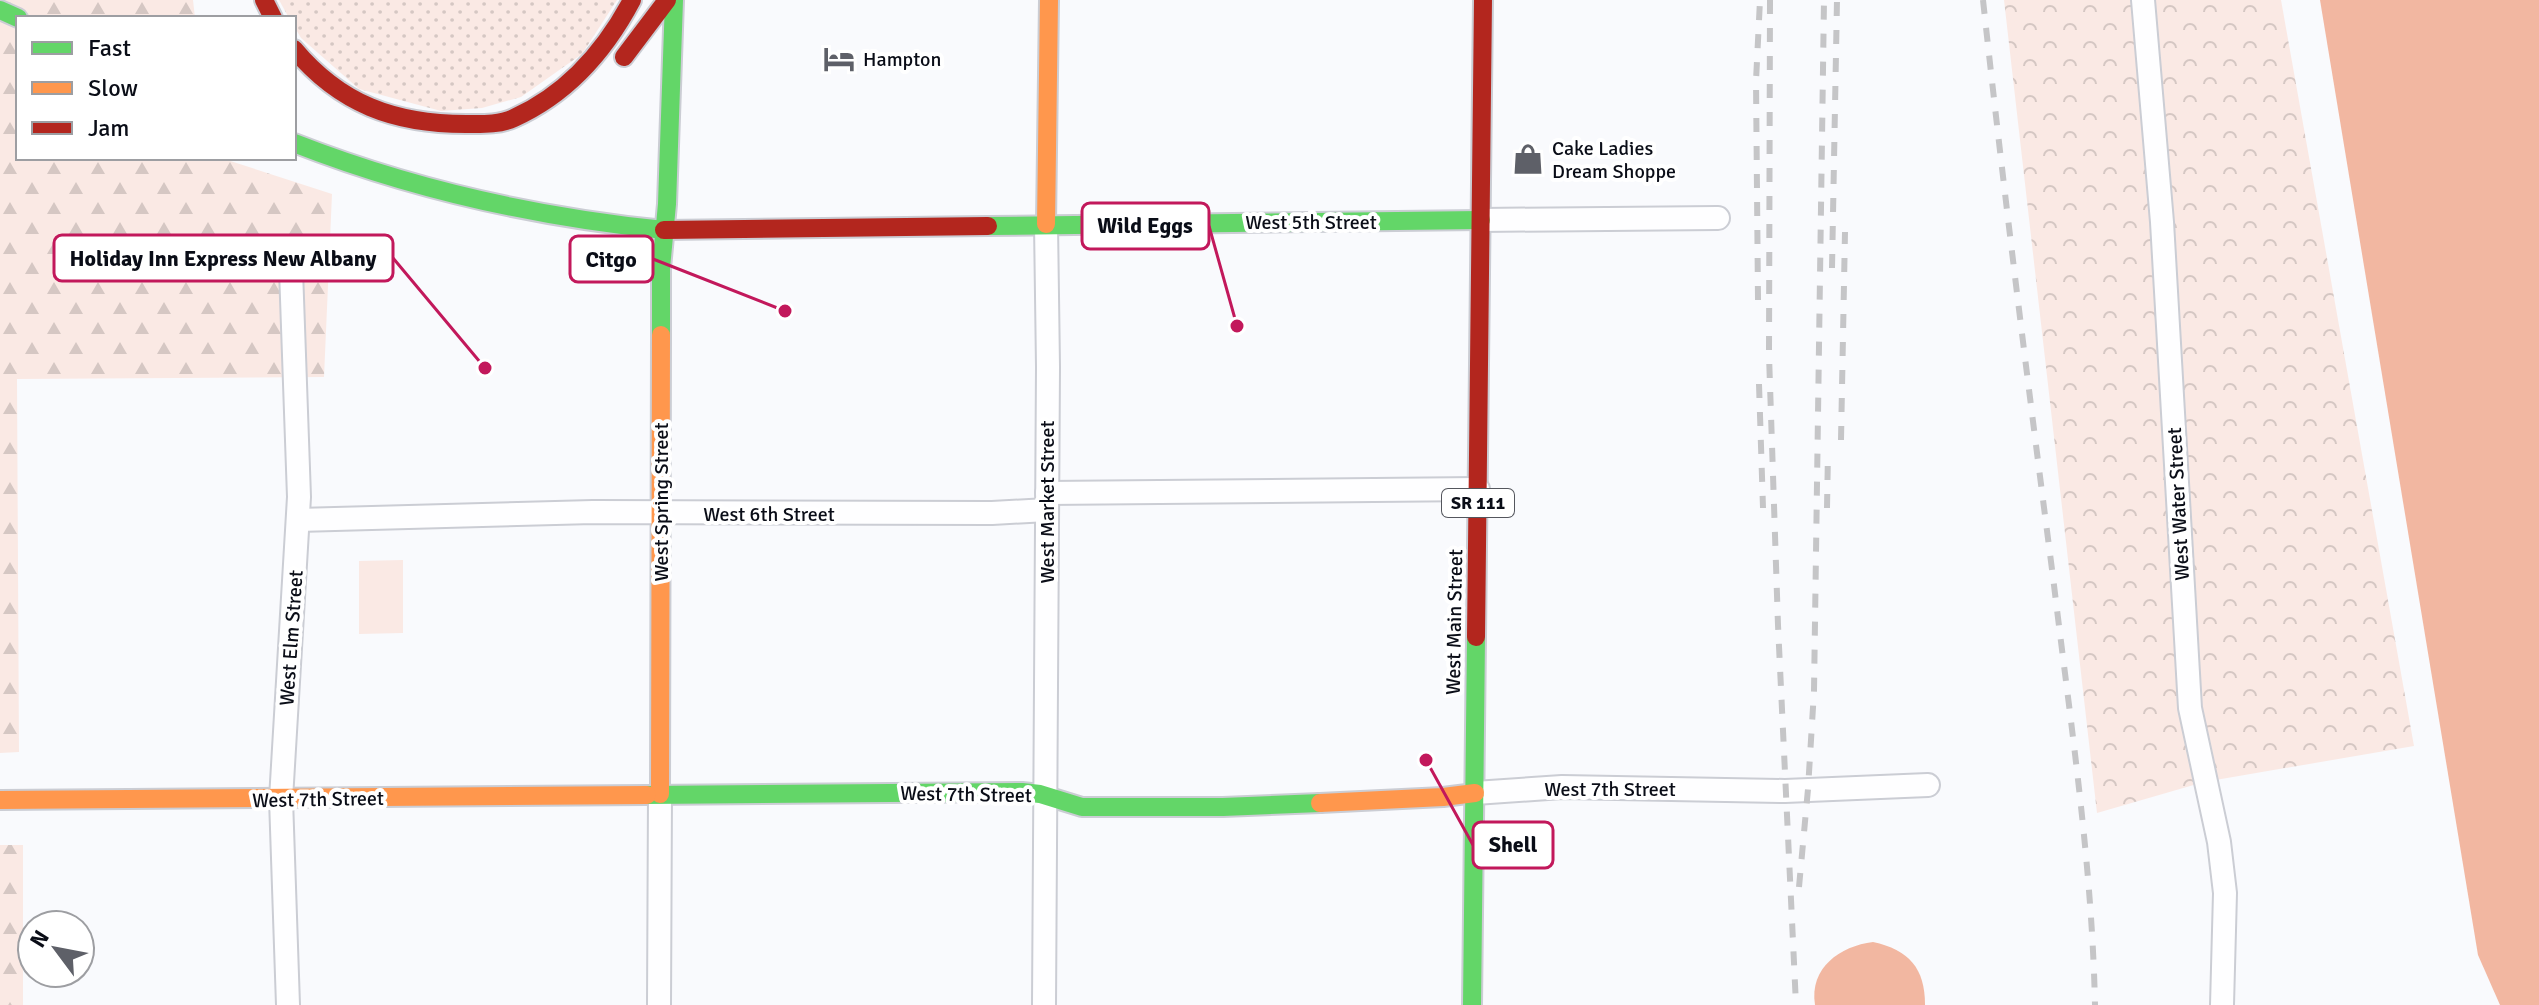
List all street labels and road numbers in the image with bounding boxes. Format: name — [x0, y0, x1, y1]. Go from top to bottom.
street label: West 5th Street — [1245, 210, 1377, 235]
street label: West Market Street — [1035, 420, 1060, 584]
street label: West Spring Street — [649, 422, 674, 582]
street label: West Water Street — [2162, 427, 2195, 581]
road number: SR 111 — [1442, 489, 1514, 517]
street label: West 6th Street — [703, 502, 835, 527]
street label: West Main Street — [1441, 549, 1468, 695]
street label: West Elm Street — [274, 569, 309, 707]
street label: West 7th Street — [1544, 777, 1676, 802]
street label: West 7th Street — [900, 781, 1032, 808]
street label: West 7th Street — [252, 786, 384, 813]

